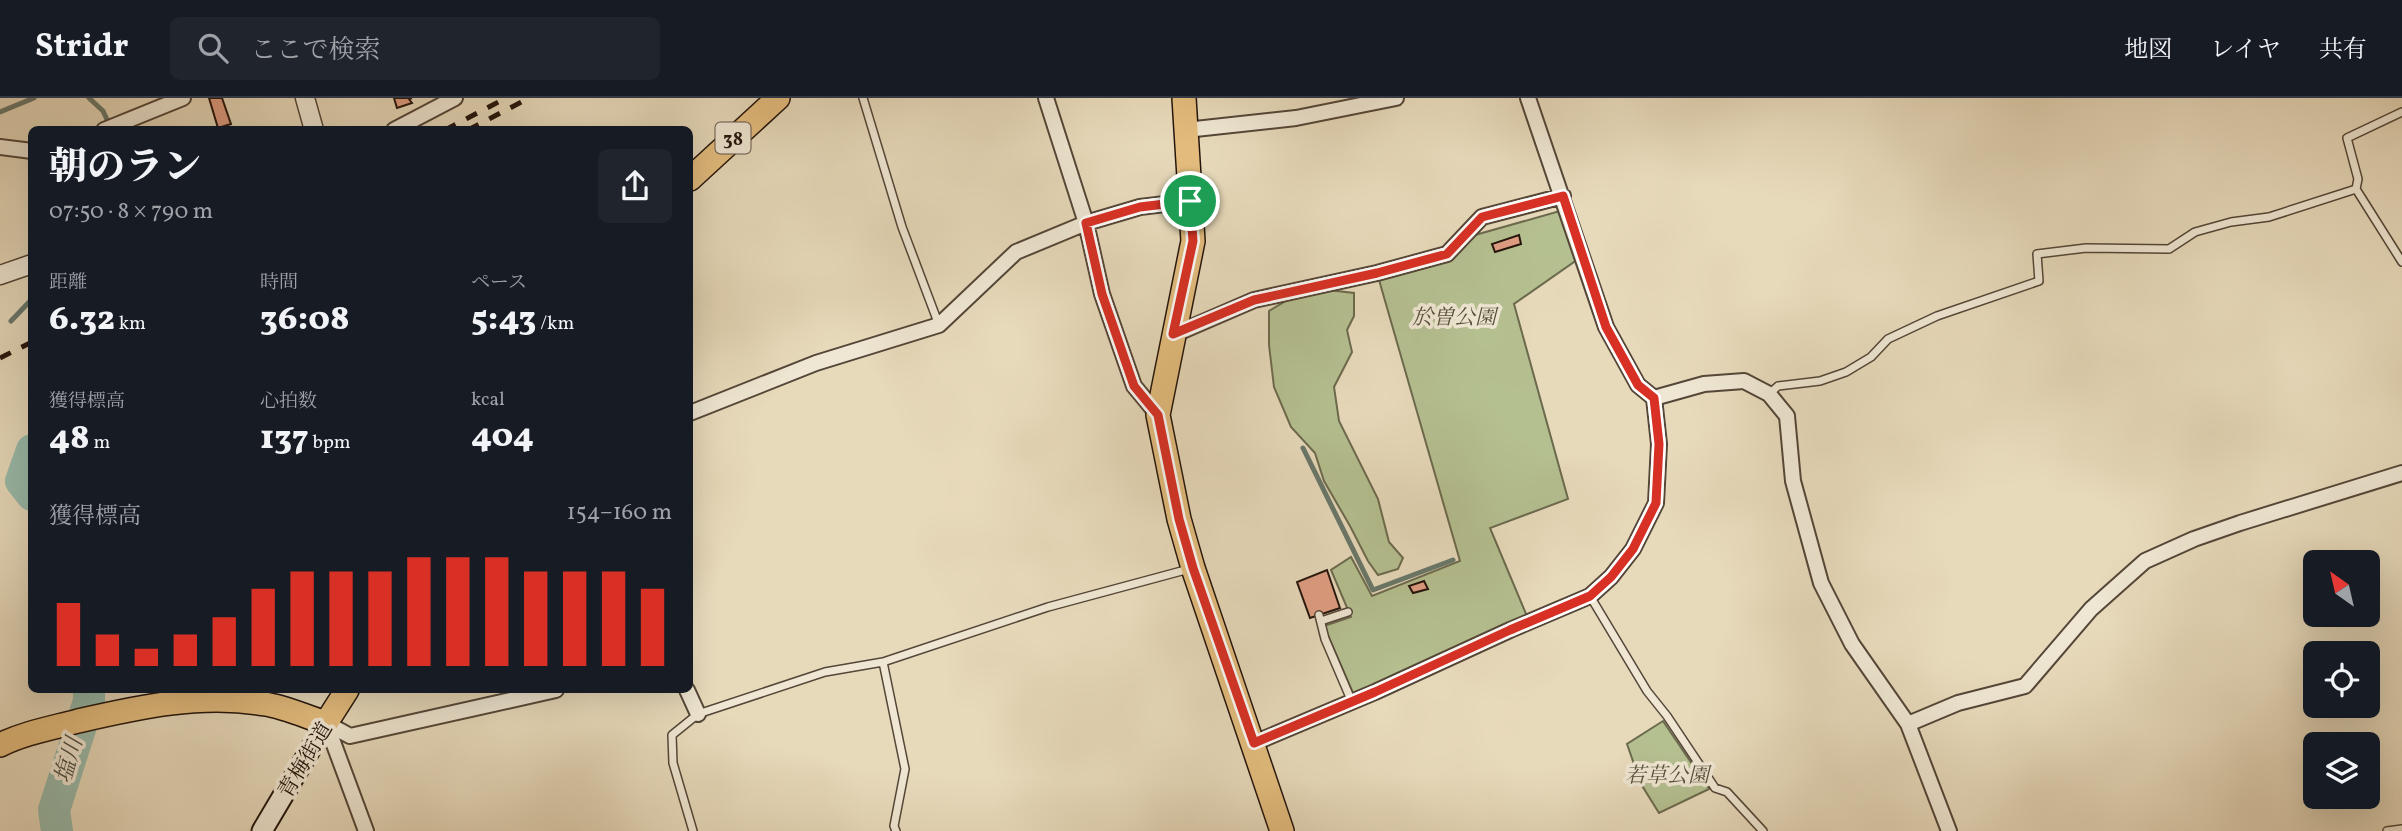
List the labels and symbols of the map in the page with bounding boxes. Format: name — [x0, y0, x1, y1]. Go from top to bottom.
road number: 38 — [716, 122, 750, 154]
pin — [1160, 171, 1220, 231]
park label: 於曽公園 — [1412, 304, 1499, 333]
north arrow — [2303, 550, 2380, 626]
street label: 青梅街道 — [272, 717, 340, 804]
water label: 塩川 — [48, 731, 92, 787]
park label: 若草公園 — [1625, 762, 1712, 791]

